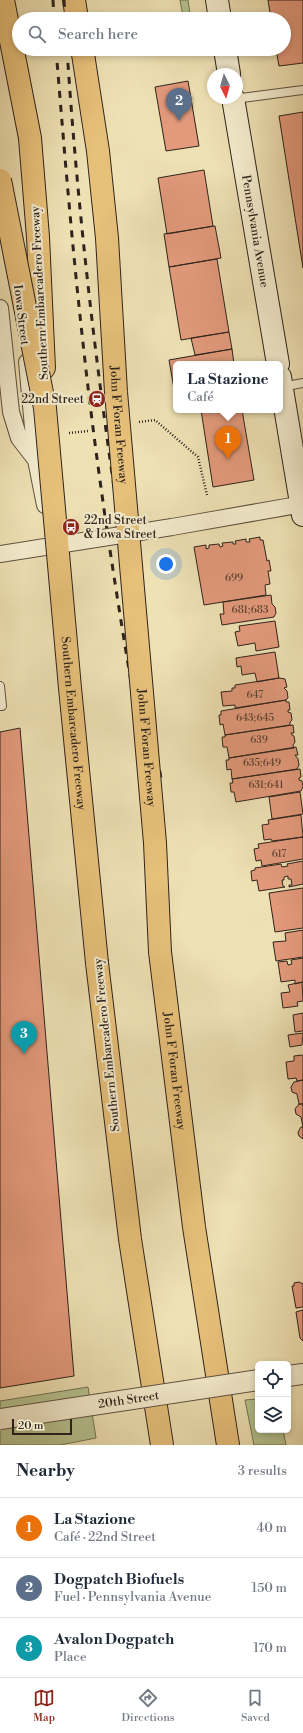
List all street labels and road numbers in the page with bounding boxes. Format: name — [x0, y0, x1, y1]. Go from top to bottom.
street label: Pennsylvania Avenue — [239, 174, 272, 289]
street label: Southern Embarcadero Freeway — [28, 205, 52, 380]
street label: Iowa Street — [10, 284, 32, 347]
street label: John F Foran Freeway — [107, 364, 131, 485]
street label: Southern Embarcadero Freeway — [58, 636, 89, 811]
street label: John F Foran Freeway — [134, 687, 159, 808]
street label: Southern Embarcadero Freeway — [90, 957, 124, 1132]
street label: John F Foran Freeway — [160, 1010, 189, 1131]
street label: 20th Street — [97, 1387, 161, 1412]

